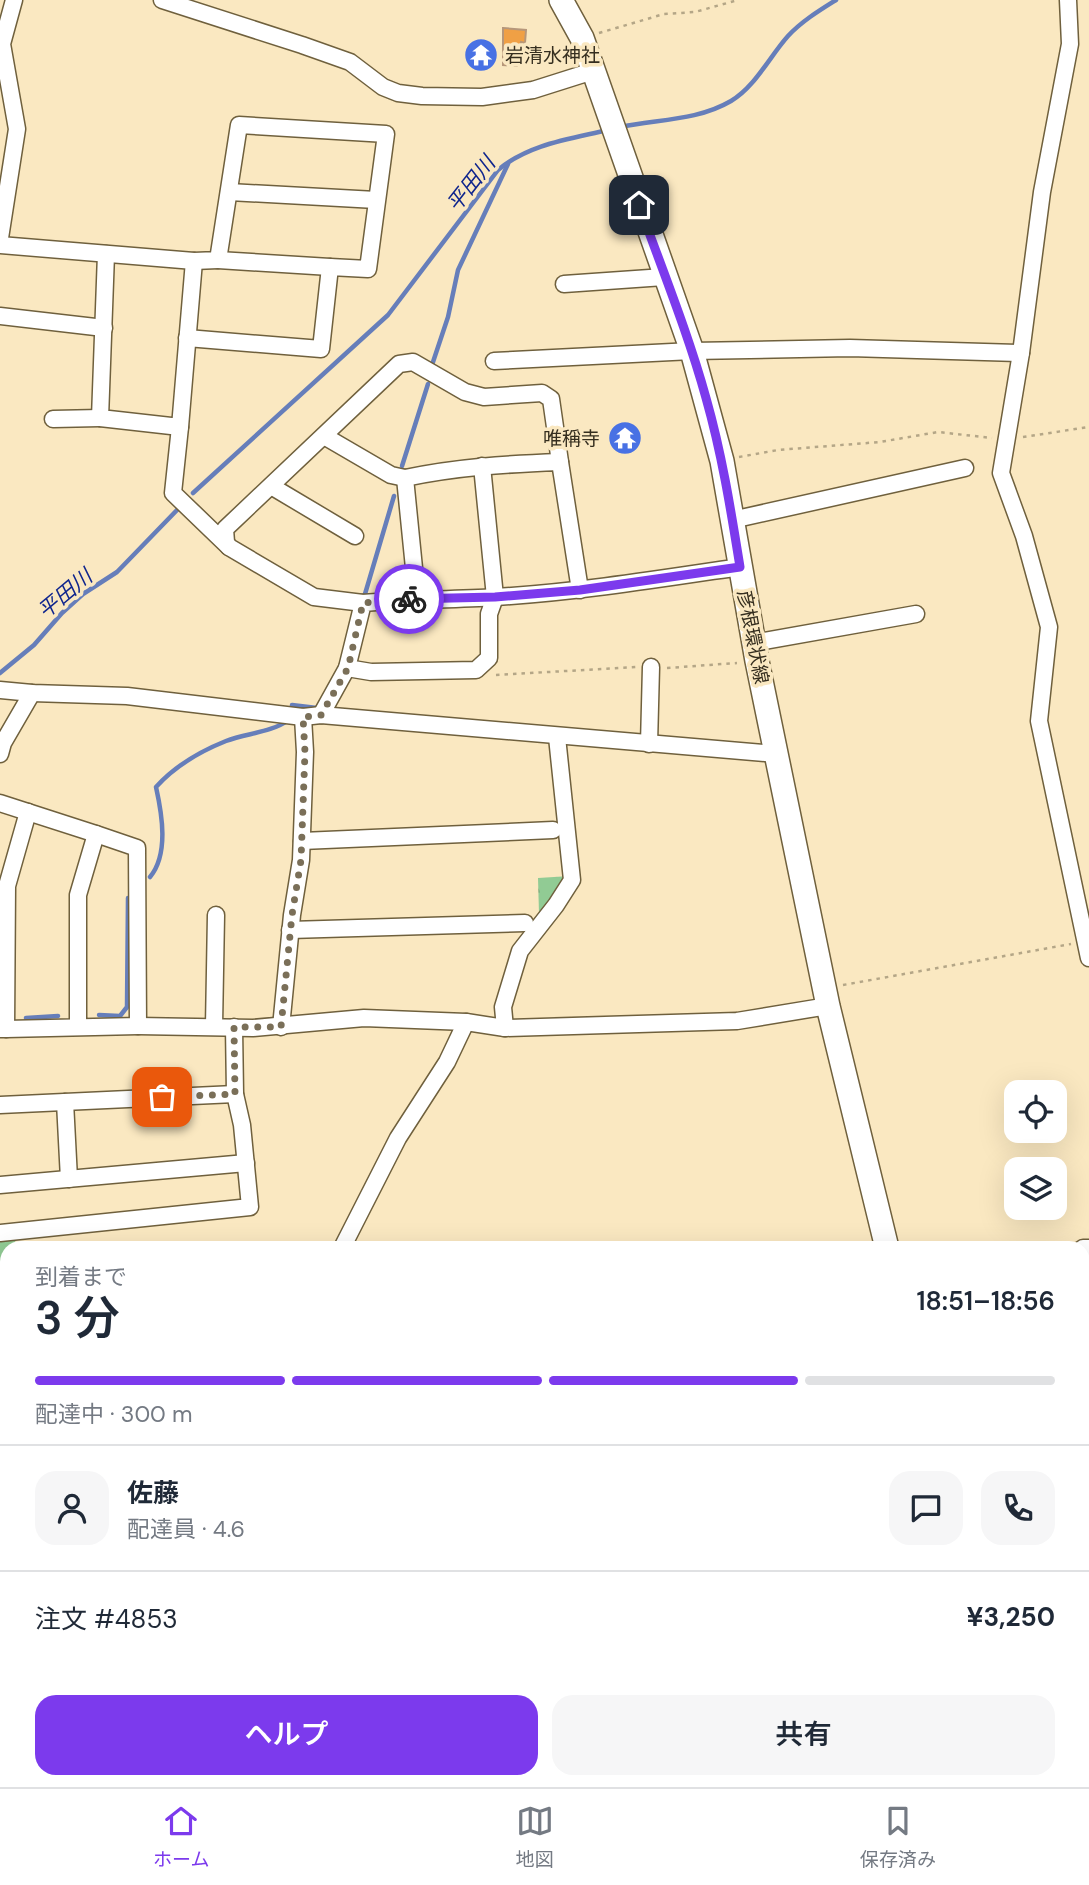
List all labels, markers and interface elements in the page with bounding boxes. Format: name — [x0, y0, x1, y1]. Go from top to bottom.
temple icon: 岩清水神社 — [462, 36, 500, 74]
place label: 岩清水神社 — [505, 43, 600, 68]
water label: 平田川 — [441, 149, 503, 217]
pin — [609, 175, 669, 235]
icon: home — [620, 186, 658, 224]
temple icon: 唯稱寺 — [606, 419, 644, 457]
place label: 唯稱寺 — [543, 426, 600, 451]
water label: 平田川 — [32, 562, 100, 625]
courier — [374, 564, 444, 634]
icon: bike — [390, 580, 428, 618]
street label: 彦根環状線 — [732, 588, 774, 686]
pin — [132, 1067, 192, 1127]
icon: bag — [143, 1078, 181, 1116]
map controls — [1004, 1080, 1067, 1220]
button: locate — [1004, 1080, 1067, 1143]
button: layers — [1004, 1157, 1067, 1220]
text: 到着まで — [35, 1262, 127, 1292]
text: 18:51–18:56 — [916, 1284, 1055, 1318]
text: 3 分 — [35, 1288, 120, 1348]
text: 配達中 · 300 m — [35, 1399, 192, 1429]
button: person — [35, 1471, 109, 1545]
button: chat — [889, 1471, 963, 1545]
button: phone — [981, 1471, 1055, 1545]
text: 佐藤 — [127, 1476, 179, 1510]
text: 配達員 · 4.6 — [127, 1514, 245, 1544]
text: ¥3,250 — [967, 1600, 1055, 1634]
text: 注文 #4853 — [35, 1602, 178, 1636]
button: ヘルプ — [35, 1695, 538, 1775]
button: 共有 — [552, 1695, 1055, 1775]
tab: ホーム — [153, 1802, 210, 1872]
tab: 地図 — [516, 1802, 554, 1872]
tab: 保存済み — [860, 1802, 936, 1872]

